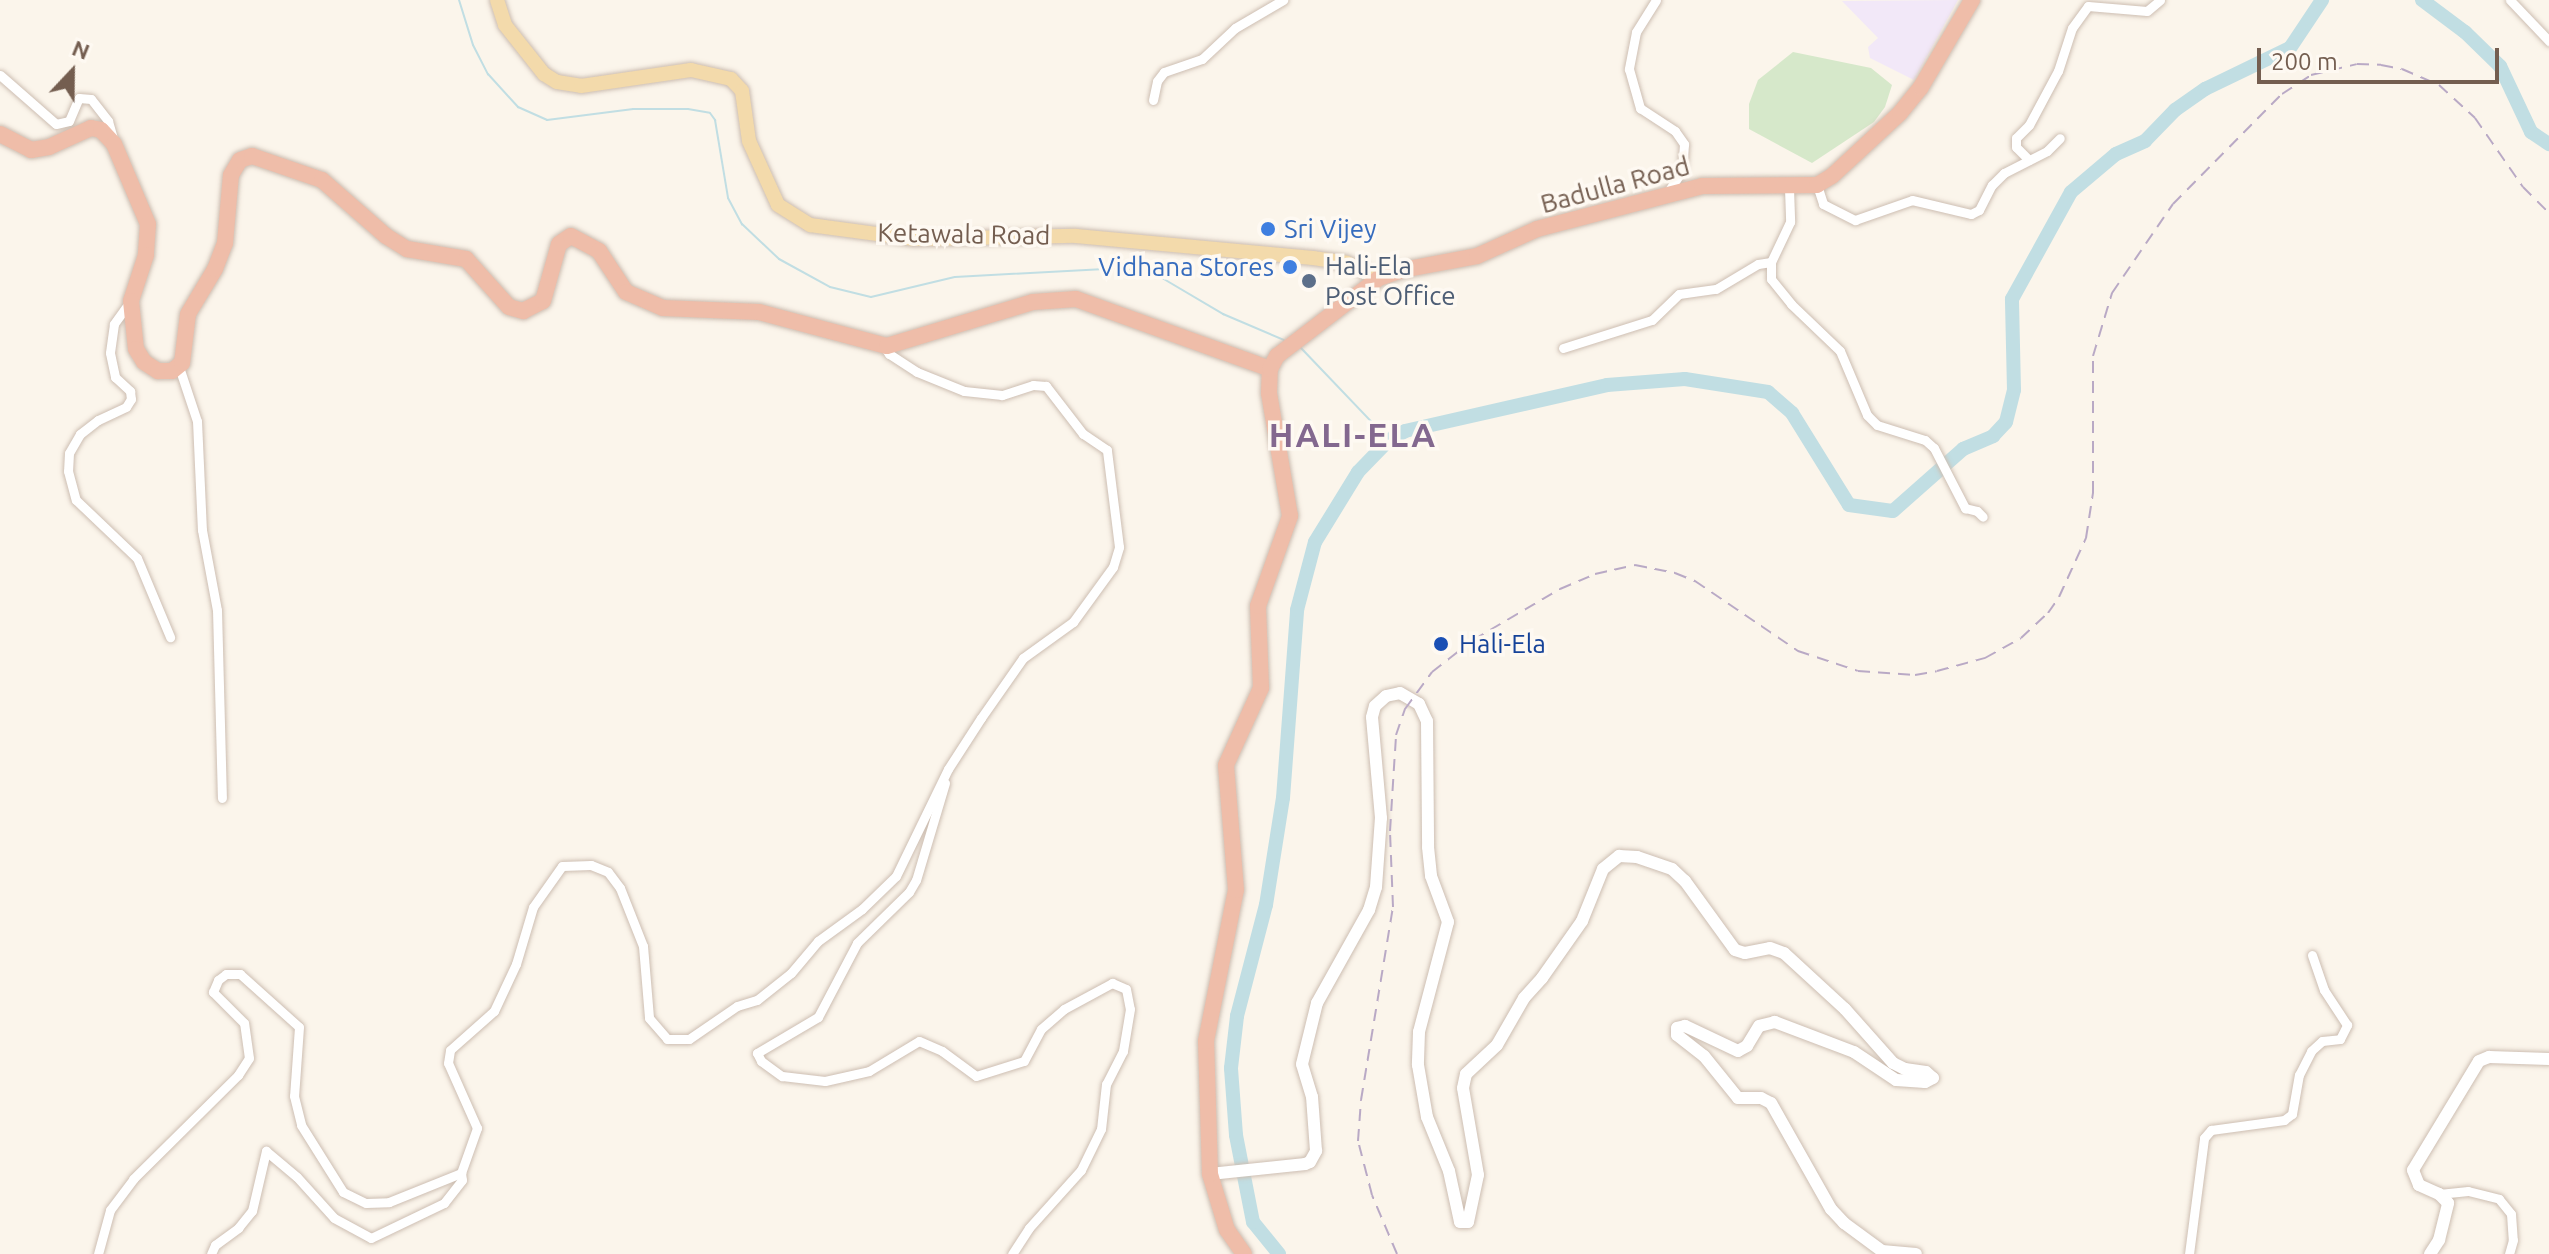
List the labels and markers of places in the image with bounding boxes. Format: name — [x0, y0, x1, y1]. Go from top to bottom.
place label: Sri Vijey — [1284, 213, 1377, 245]
marker: Sri Vijey — [1259, 220, 1277, 238]
place label: Hali-Ela Post Office — [1325, 250, 1456, 312]
place label: Vidhana Stores — [1098, 251, 1274, 283]
marker: Vidhana Stores — [1281, 258, 1299, 276]
marker: Hali-Ela Post Office — [1300, 272, 1318, 290]
place label: Hali-Ela — [1459, 628, 1546, 660]
marker: Hali-Ela — [1430, 633, 1452, 655]

